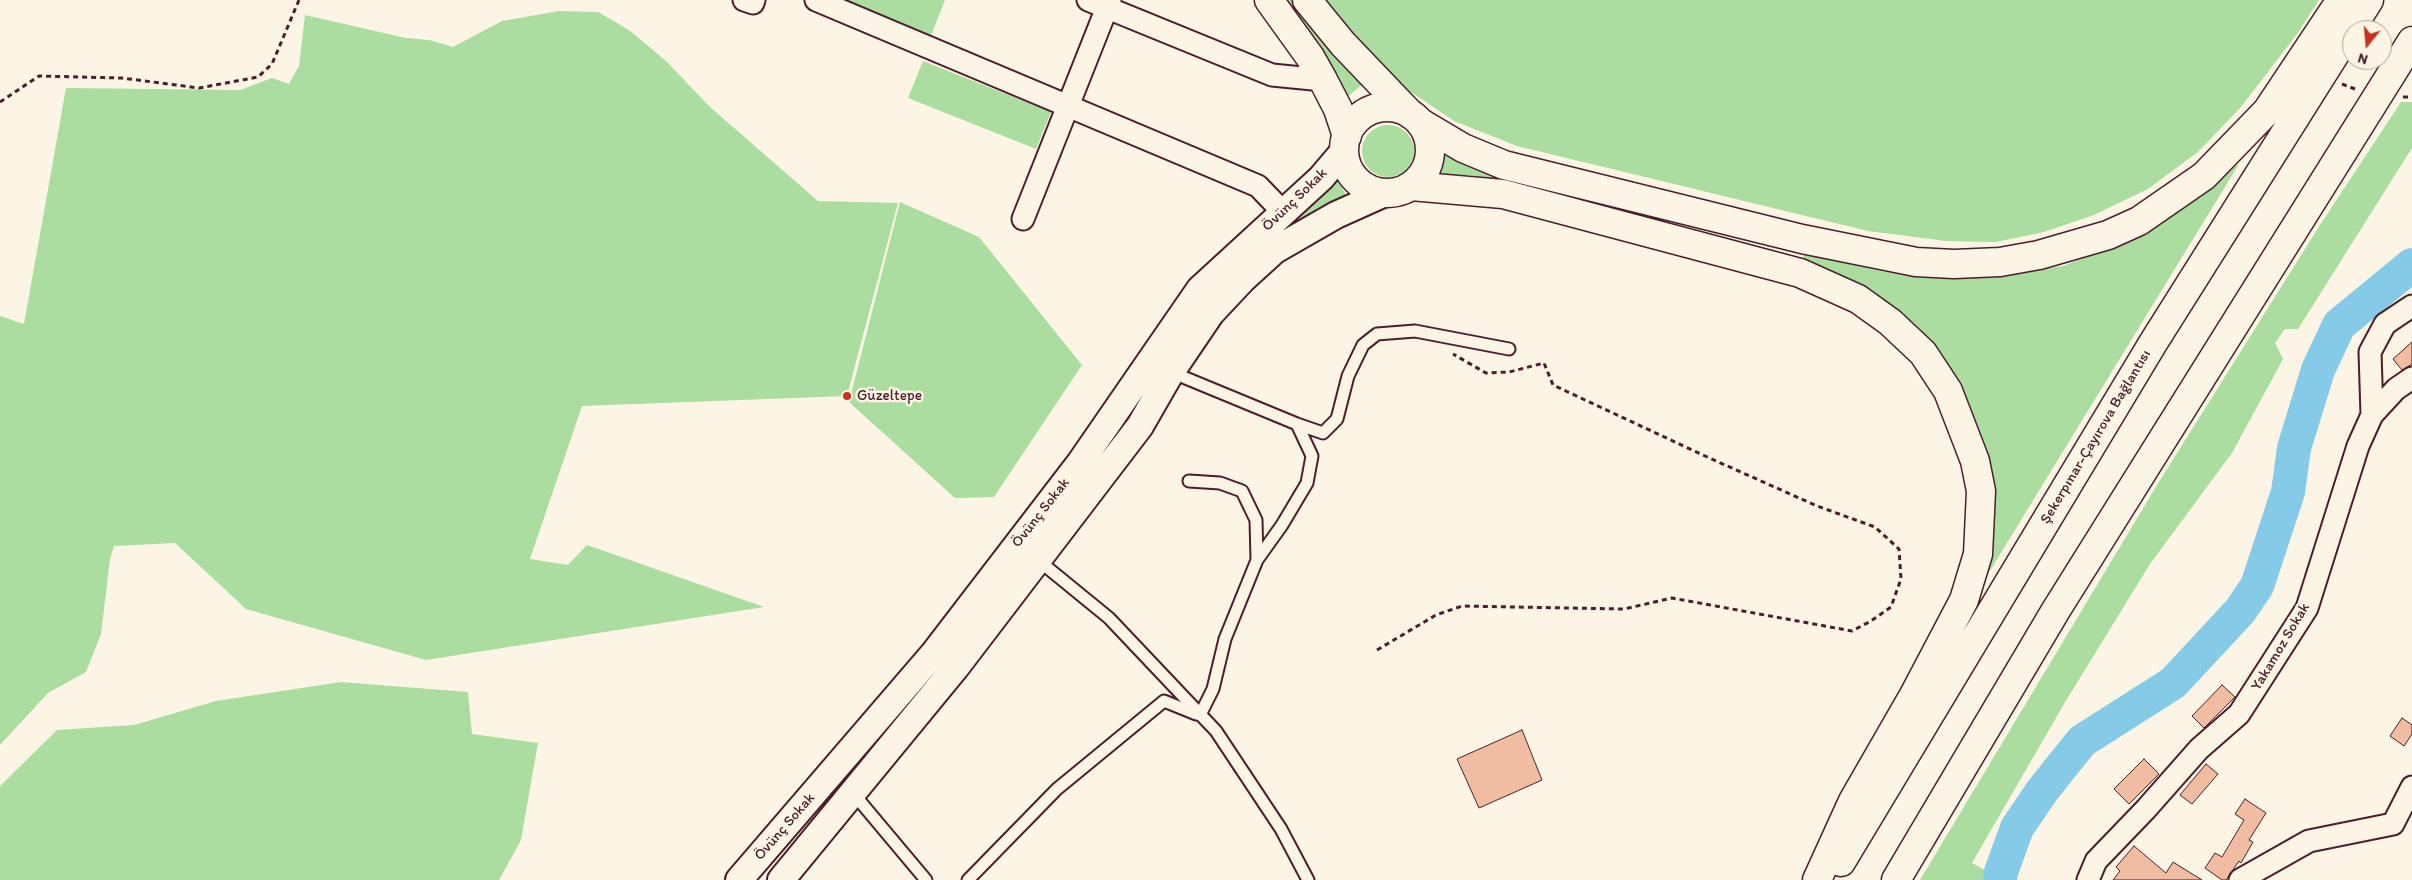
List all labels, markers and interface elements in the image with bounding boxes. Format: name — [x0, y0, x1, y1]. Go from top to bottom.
north arrow — [2342, 20, 2392, 70]
text: N — [2356, 49, 2370, 68]
street label: Övünç Sokak — [1259, 165, 1331, 235]
street label: Şekerpınar-Çayırova Bağlantısı — [2037, 347, 2155, 527]
place label: Güzeltepe — [857, 387, 922, 405]
marker: Güzeltepe — [841, 390, 853, 402]
street label: Övünç Sokak — [1008, 475, 1074, 551]
street label: Yakamoz Sokak — [2248, 600, 2314, 694]
street label: Övünç Sokak — [751, 790, 819, 864]

